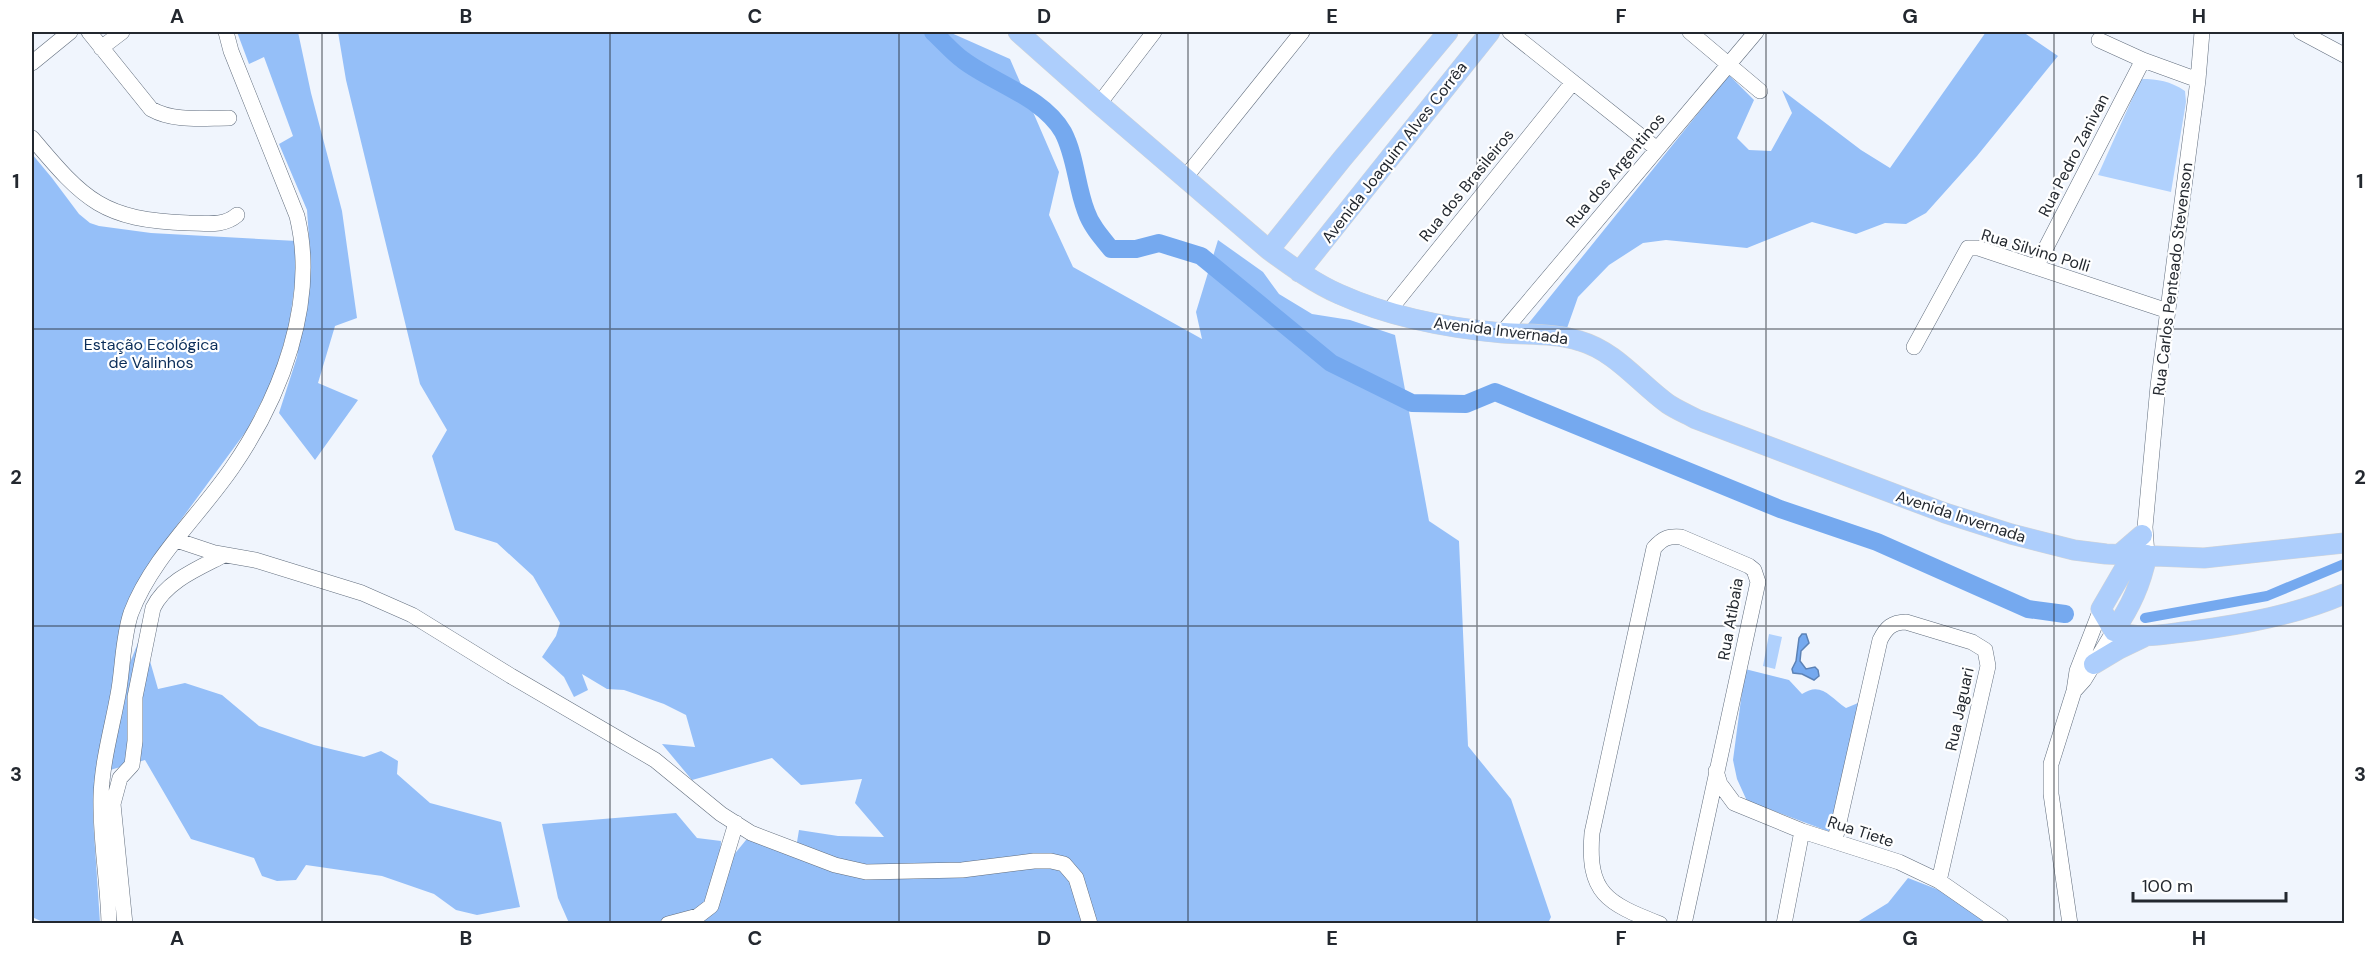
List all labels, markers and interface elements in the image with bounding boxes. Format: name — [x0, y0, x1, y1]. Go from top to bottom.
text: A — [170, 3, 184, 29]
text: B — [460, 3, 472, 29]
text: C — [748, 3, 762, 29]
text: D — [1037, 3, 1051, 29]
text: E — [1326, 3, 1338, 29]
text: F — [1615, 3, 1627, 29]
text: G — [1902, 3, 1918, 29]
text: H — [2192, 3, 2206, 29]
street label: Avenida Joaquim Alves Corrêa — [1317, 57, 1472, 247]
street label: Rua Pedro Zanivan — [2033, 90, 2113, 220]
street label: Rua dos Argentinos — [1561, 109, 1670, 232]
street label: Rua dos Brasileiros — [1414, 125, 1518, 246]
street label: Rua Carlos Penteado Stevenson — [2148, 161, 2197, 397]
text: 1 — [12, 168, 20, 194]
text: 1 — [2356, 168, 2364, 194]
street label: Rua Silvino Polli — [1979, 224, 2093, 277]
street label: Avenida Invernada — [1432, 312, 1569, 349]
park label: Estação Ecológica de Valinhos — [84, 334, 218, 373]
text: 2 — [10, 464, 22, 490]
text: 2 — [2354, 464, 2366, 490]
street label: Avenida Invernada — [1893, 486, 2028, 547]
street label: Rua Atibaia — [1713, 576, 1748, 662]
street label: Rua Jaguari — [1940, 665, 1979, 753]
text: 3 — [10, 761, 22, 787]
text: 3 — [2354, 761, 2366, 787]
street label: Rua Tiete — [1825, 811, 1897, 852]
scale bar — [2133, 865, 2286, 903]
text: 100 m — [2142, 874, 2193, 898]
text: A — [170, 925, 184, 951]
text: B — [460, 925, 472, 951]
text: C — [748, 925, 762, 951]
text: D — [1037, 925, 1051, 951]
text: E — [1326, 925, 1338, 951]
text: F — [1615, 925, 1627, 951]
text: G — [1902, 925, 1918, 951]
text: H — [2192, 925, 2206, 951]

